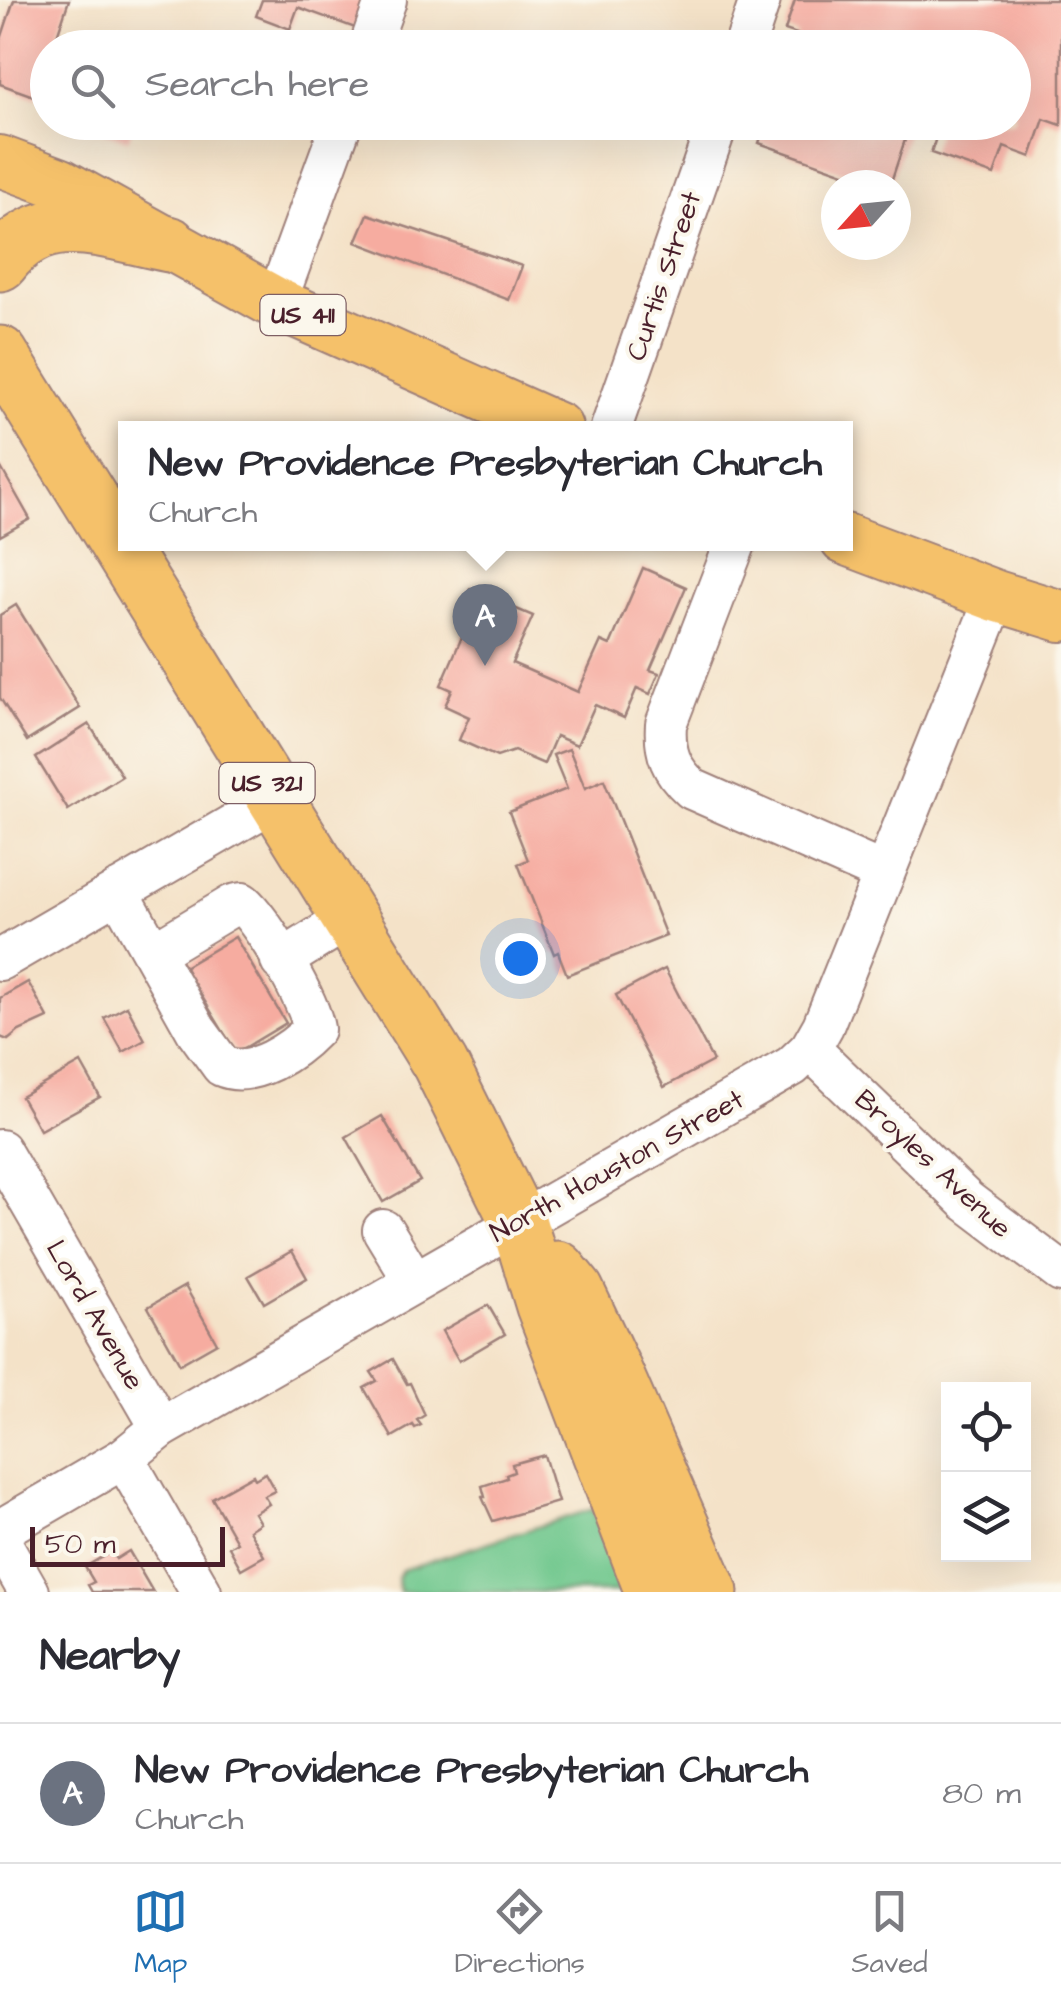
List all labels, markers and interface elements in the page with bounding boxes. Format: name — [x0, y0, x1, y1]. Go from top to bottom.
search box — [30, 30, 1031, 140]
icon: search — [65, 58, 120, 113]
text: Search here — [145, 59, 369, 111]
north arrow — [821, 170, 911, 260]
street label: Curtis Street — [617, 185, 711, 366]
road number: US 411 — [260, 295, 346, 335]
popup — [118, 421, 853, 551]
text: New Providence Presbyterian Church — [149, 438, 822, 490]
text: Church — [149, 490, 257, 535]
pin: A — [452, 584, 518, 666]
road number: US 321 — [220, 763, 314, 803]
your location — [495, 933, 546, 984]
street label: North Houston Street — [483, 1080, 752, 1252]
street label: Broyles Avenue — [844, 1081, 1020, 1249]
street label: Lord Avenue — [36, 1233, 154, 1397]
map controls — [941, 1382, 1031, 1562]
button: locate — [941, 1382, 1031, 1472]
button: layers — [941, 1472, 1031, 1562]
scale bar — [30, 1522, 225, 1566]
text: 50 m — [45, 1525, 116, 1564]
text: Nearby — [40, 1628, 180, 1686]
text: New Providence Presbyterian Church — [135, 1745, 808, 1797]
text: A — [62, 1771, 83, 1816]
text: 80 m — [942, 1771, 1021, 1816]
text: Church — [135, 1797, 244, 1842]
tab: Map — [133, 1884, 188, 1983]
tab: Directions — [455, 1884, 585, 1983]
tab: Saved — [851, 1884, 928, 1983]

